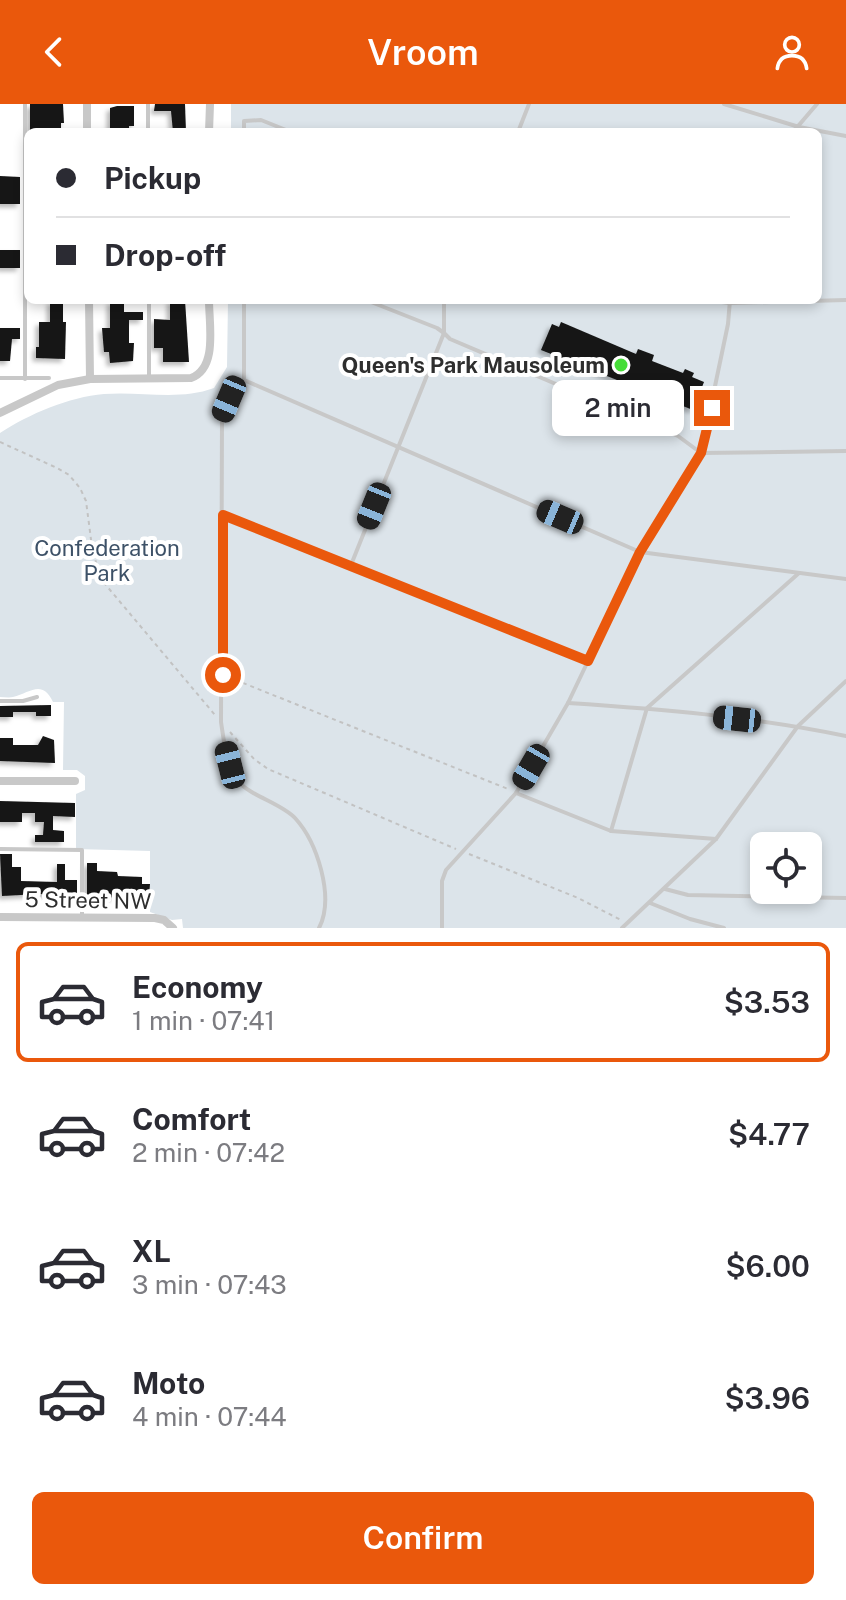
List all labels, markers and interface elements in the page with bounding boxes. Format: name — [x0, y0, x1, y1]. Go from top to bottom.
icon: back — [32, 30, 76, 74]
icon: person — [770, 30, 814, 74]
text: Vroom — [367, 31, 479, 73]
text: Pickup — [104, 160, 201, 196]
text: Drop-off — [104, 237, 226, 273]
place label: Queen's Park Mausoleum — [342, 352, 605, 378]
marker: Queen's Park Mausoleum — [612, 356, 630, 374]
car — [209, 372, 249, 426]
callout: 2 min — [552, 380, 684, 436]
route end — [694, 390, 730, 426]
text: 2 min — [584, 392, 652, 423]
car — [354, 479, 394, 533]
car — [533, 497, 587, 537]
park label: Confederation Park — [34, 535, 180, 586]
route start — [205, 657, 241, 693]
car — [712, 705, 762, 733]
car — [213, 739, 247, 791]
car — [509, 740, 553, 794]
map controls — [750, 832, 822, 904]
button: locate — [750, 832, 822, 904]
street label: 5 Street NW — [24, 886, 152, 914]
icon: car — [36, 966, 108, 1038]
text: Economy — [132, 969, 263, 1005]
text: $3.53 — [724, 984, 810, 1020]
text: 1 min · 07:41 — [132, 1005, 275, 1036]
icon: car — [36, 1098, 108, 1170]
text: Comfort — [132, 1101, 251, 1137]
text: $4.77 — [728, 1116, 810, 1152]
text: 2 min · 07:42 — [132, 1137, 285, 1168]
icon: car — [36, 1230, 108, 1302]
text: XL — [132, 1233, 171, 1269]
text: $6.00 — [725, 1248, 810, 1284]
text: 3 min · 07:43 — [132, 1269, 287, 1300]
icon: car — [36, 1362, 108, 1434]
text: Moto — [132, 1365, 205, 1401]
text: $3.96 — [724, 1380, 810, 1416]
text: 4 min · 07:44 — [132, 1401, 287, 1432]
button: Confirm — [32, 1492, 814, 1584]

